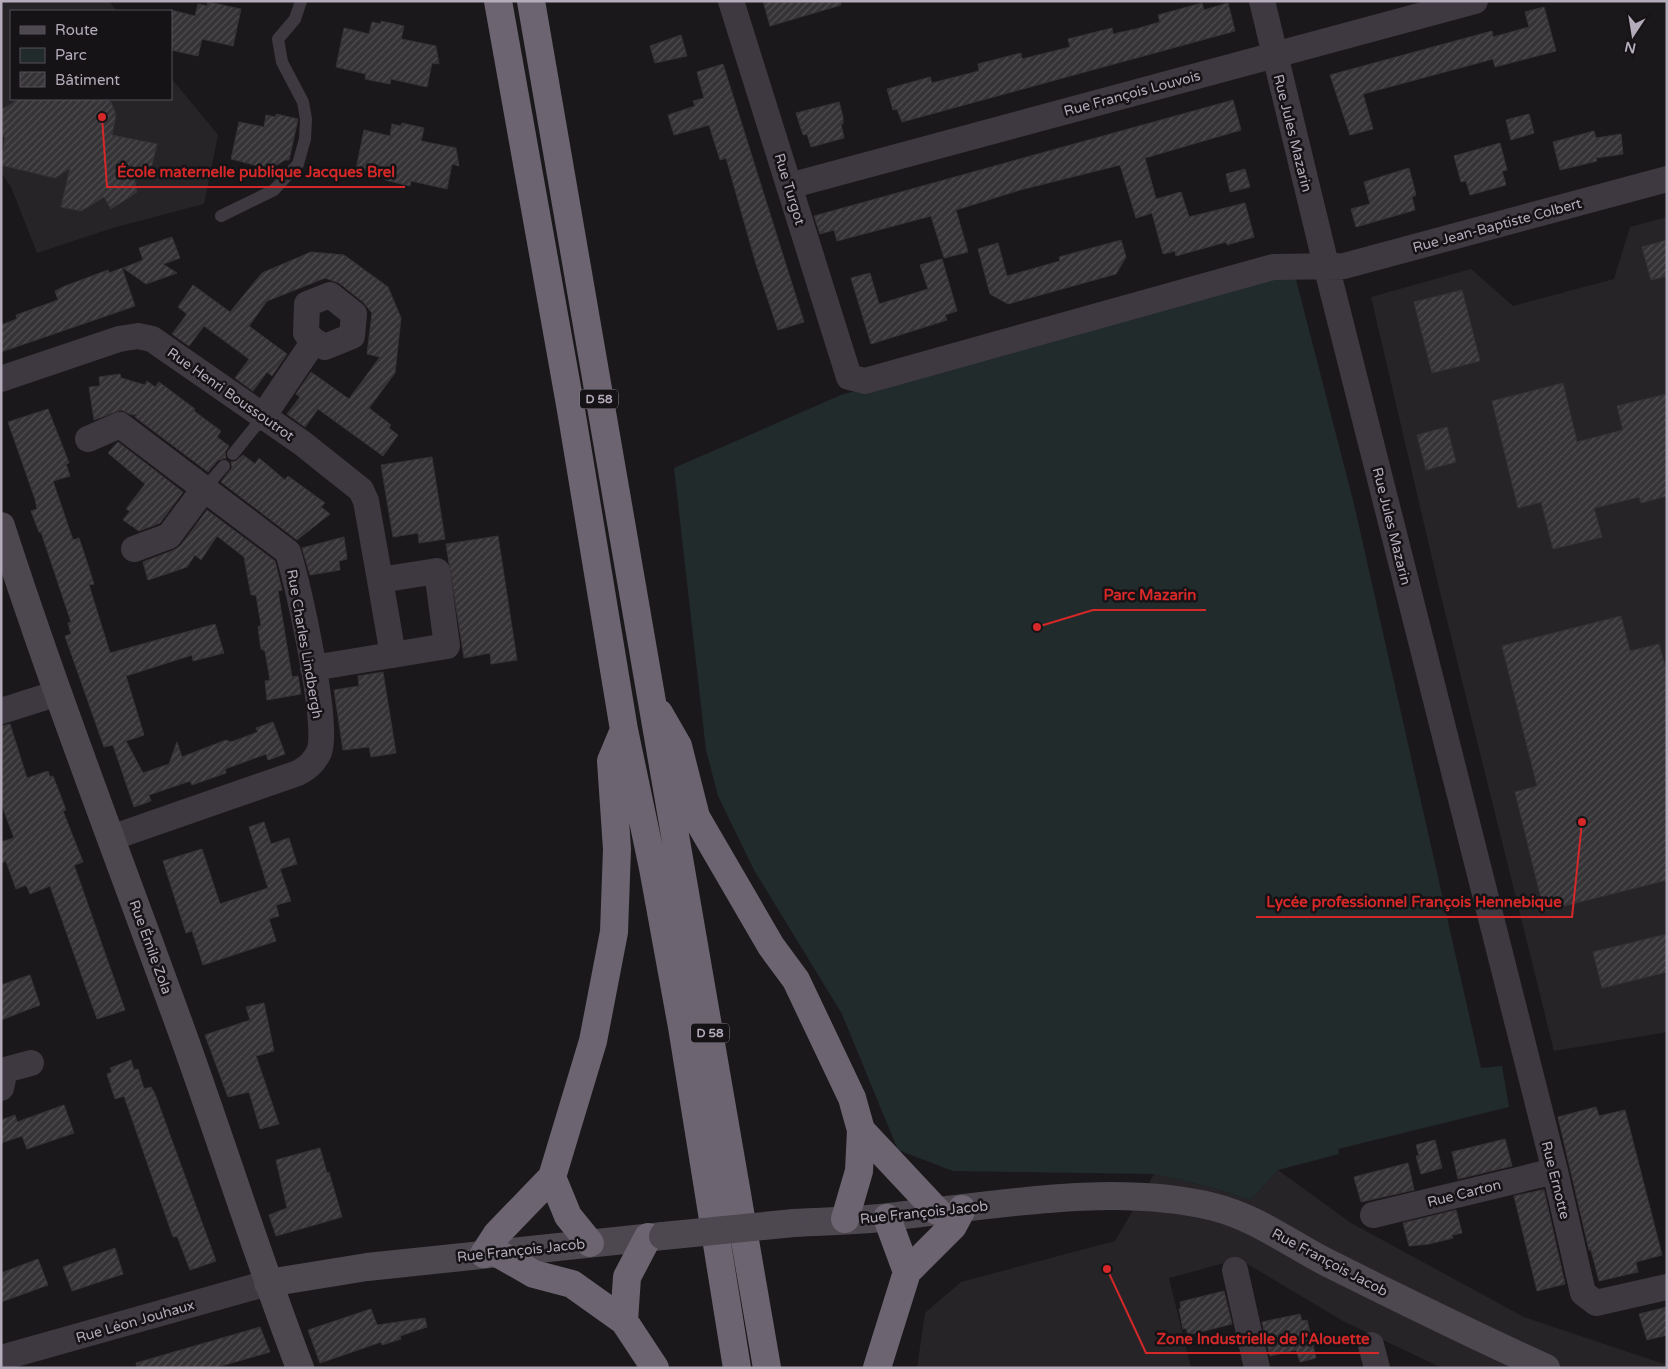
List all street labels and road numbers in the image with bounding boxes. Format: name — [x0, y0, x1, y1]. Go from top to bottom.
street label: Rue François Louvois — [1062, 67, 1203, 120]
street label: Rue Jules Mazarin — [1270, 73, 1315, 194]
street label: Rue Turgot — [771, 151, 809, 228]
street label: Rue Jean-Baptiste Colbert — [1411, 195, 1584, 256]
street label: Rue Henri Boussoutrot — [164, 344, 298, 445]
road number: D 58 — [580, 389, 618, 408]
street label: Rue Jules Mazarin — [1369, 466, 1414, 587]
street label: Rue Charles Lindbergh — [283, 568, 326, 720]
street label: Rue Émile Zola — [126, 898, 175, 997]
road number: D 58 — [691, 1024, 729, 1042]
street label: Rue Ernotte — [1538, 1139, 1573, 1221]
street label: Rue Carton — [1426, 1176, 1503, 1211]
street label: Rue François Jacob — [859, 1197, 989, 1228]
street label: Rue François Jacob — [1269, 1225, 1391, 1300]
street label: Rue François Jacob — [456, 1235, 586, 1266]
street label: Rue Léon Jouhaux — [74, 1296, 196, 1347]

